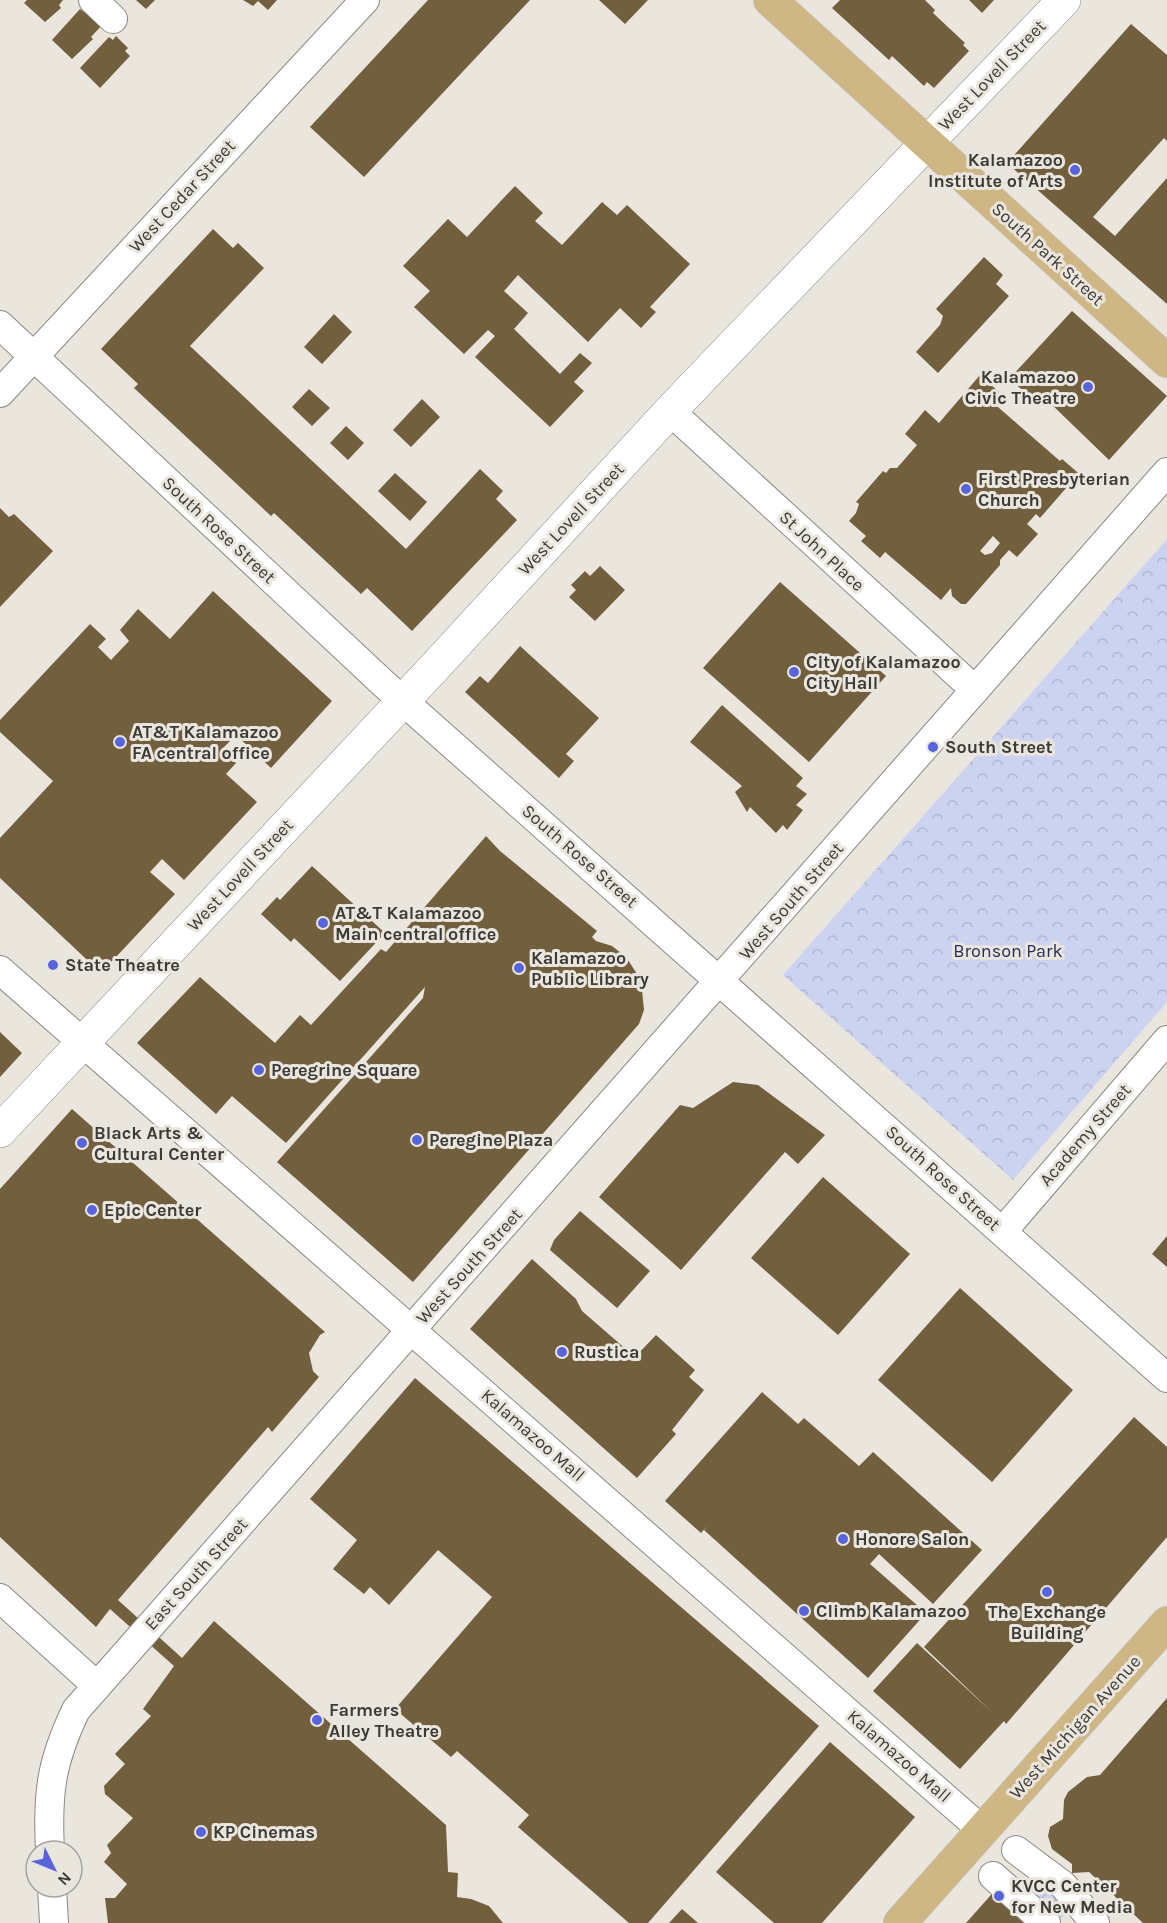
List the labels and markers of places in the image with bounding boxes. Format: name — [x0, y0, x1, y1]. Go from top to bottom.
place label: Kalamazoo Institute of Arts — [928, 149, 1063, 192]
marker: Kalamazoo Institute of Arts — [1068, 163, 1082, 177]
place label: Kalamazoo Civic Theatre — [965, 366, 1076, 409]
marker: Kalamazoo Civic Theatre — [1081, 380, 1095, 394]
place label: First Presbyterian Church — [978, 468, 1130, 511]
marker: First Presbyterian Church — [959, 482, 973, 496]
place label: City of Kalamazoo City Hall — [806, 651, 961, 694]
marker: City of Kalamazoo City Hall — [787, 665, 801, 679]
place label: AT&T Kalamazoo FA central office — [132, 721, 279, 764]
marker: AT&T Kalamazoo FA central office — [113, 735, 127, 749]
place label: South Street — [945, 736, 1053, 758]
marker: South Street — [926, 740, 940, 754]
place label: AT&T Kalamazoo Main central office — [335, 902, 496, 945]
marker: AT&T Kalamazoo Main central office — [316, 916, 330, 930]
place label: Kalamazoo Public Library — [531, 947, 649, 990]
place label: State Theatre — [65, 954, 180, 976]
marker: State Theatre — [46, 958, 60, 972]
marker: Kalamazoo Public Library — [512, 961, 526, 975]
place label: Peregrine Square — [271, 1059, 417, 1081]
marker: Peregrine Square — [252, 1063, 266, 1077]
place label: Black Arts & Cultural Center — [94, 1122, 224, 1165]
place label: Peregine Plaza — [429, 1129, 553, 1151]
marker: Peregine Plaza — [410, 1133, 424, 1147]
marker: Black Arts & Cultural Center — [75, 1136, 89, 1150]
place label: Epic Center — [104, 1199, 201, 1221]
marker: Epic Center — [85, 1203, 99, 1217]
place label: Rustica — [574, 1341, 639, 1363]
marker: Rustica — [555, 1345, 569, 1359]
place label: Honore Salon — [855, 1528, 969, 1550]
marker: Honore Salon — [836, 1532, 850, 1546]
marker: The Exchange Building — [1040, 1585, 1054, 1599]
place label: Climb Kalamazoo — [816, 1600, 967, 1622]
place label: The Exchange Building — [988, 1601, 1106, 1644]
marker: Climb Kalamazoo — [797, 1604, 811, 1618]
place label: Farmers Alley Theatre — [329, 1699, 439, 1742]
marker: Farmers Alley Theatre — [310, 1713, 324, 1727]
place label: KP Cinemas — [213, 1821, 315, 1843]
marker: KP Cinemas — [194, 1825, 208, 1839]
place label: KVCC Center for New Media — [1011, 1875, 1133, 1918]
marker: KVCC Center for New Media — [992, 1889, 1006, 1903]

